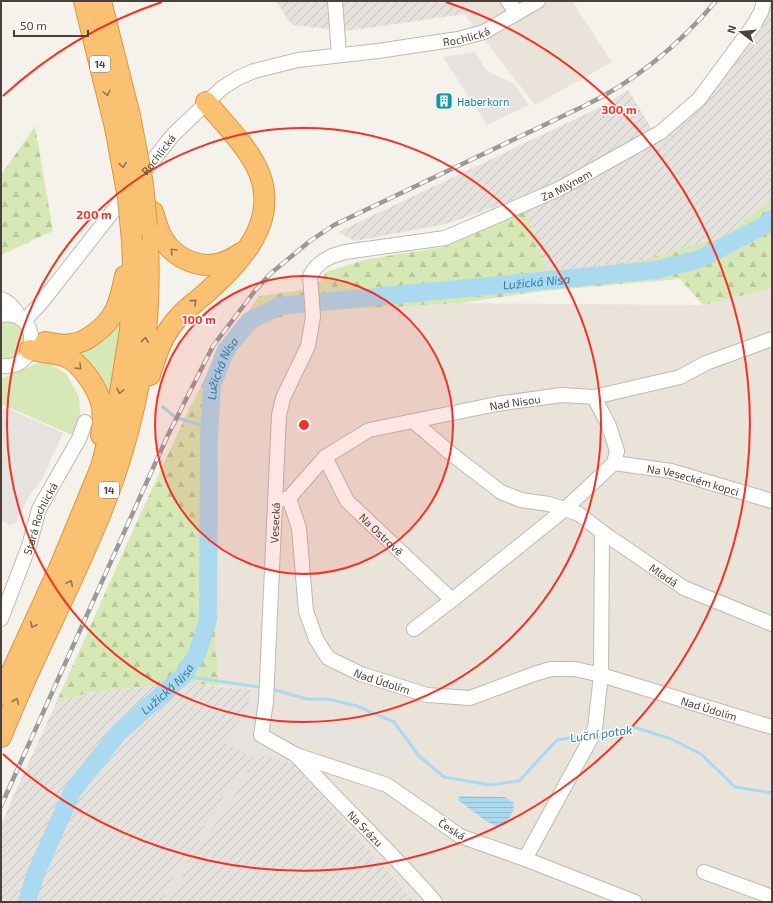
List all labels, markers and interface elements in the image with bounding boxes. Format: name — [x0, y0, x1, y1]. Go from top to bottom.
scale bar — [14, 12, 88, 38]
north arrow — [721, 12, 761, 52]
text: 50 m — [20, 18, 47, 32]
text: N — [724, 23, 738, 35]
street label: Rochlická — [442, 24, 492, 48]
road number: 14 — [90, 56, 110, 72]
one-way arrow — [102, 89, 111, 96]
building icon: Haberkorn — [434, 91, 454, 111]
place label: Haberkorn — [457, 95, 509, 108]
text: 300 m — [601, 102, 637, 116]
street label: Rochlická — [138, 131, 178, 177]
one-way arrow — [118, 162, 127, 168]
street label: Za Mlýnem — [539, 166, 594, 203]
text: 200 m — [76, 207, 112, 221]
one-way arrow — [170, 248, 178, 256]
water label: Lužická Nisa — [502, 271, 571, 292]
one-way arrow — [190, 300, 197, 307]
text: 100 m — [182, 312, 216, 326]
water label: Lužická Nisa — [204, 334, 241, 400]
one-way arrow — [140, 337, 149, 343]
one-way arrow — [74, 362, 82, 370]
one-way arrow — [117, 388, 125, 394]
street label: Nad Nisou — [488, 391, 541, 412]
centre of rings — [297, 418, 311, 432]
street label: Na Veseckém kopci — [646, 461, 741, 497]
street label: Stará Rochlická — [20, 480, 60, 557]
road number: 14 — [99, 482, 119, 498]
street label: Vesecká — [267, 502, 282, 543]
street label: Na Ostrově — [357, 510, 407, 558]
street label: Mladá — [648, 560, 681, 589]
one-way arrow — [65, 580, 73, 587]
one-way arrow — [30, 621, 38, 628]
water label: Lužická Nisa — [138, 661, 196, 717]
street label: Nad Údolím — [352, 665, 412, 696]
street label: Nad Údolím — [679, 693, 739, 723]
one-way arrow — [11, 698, 19, 705]
water label: Luční potok — [569, 722, 633, 744]
street label: Na Srázu — [345, 807, 386, 849]
street label: Česká — [436, 816, 468, 842]

